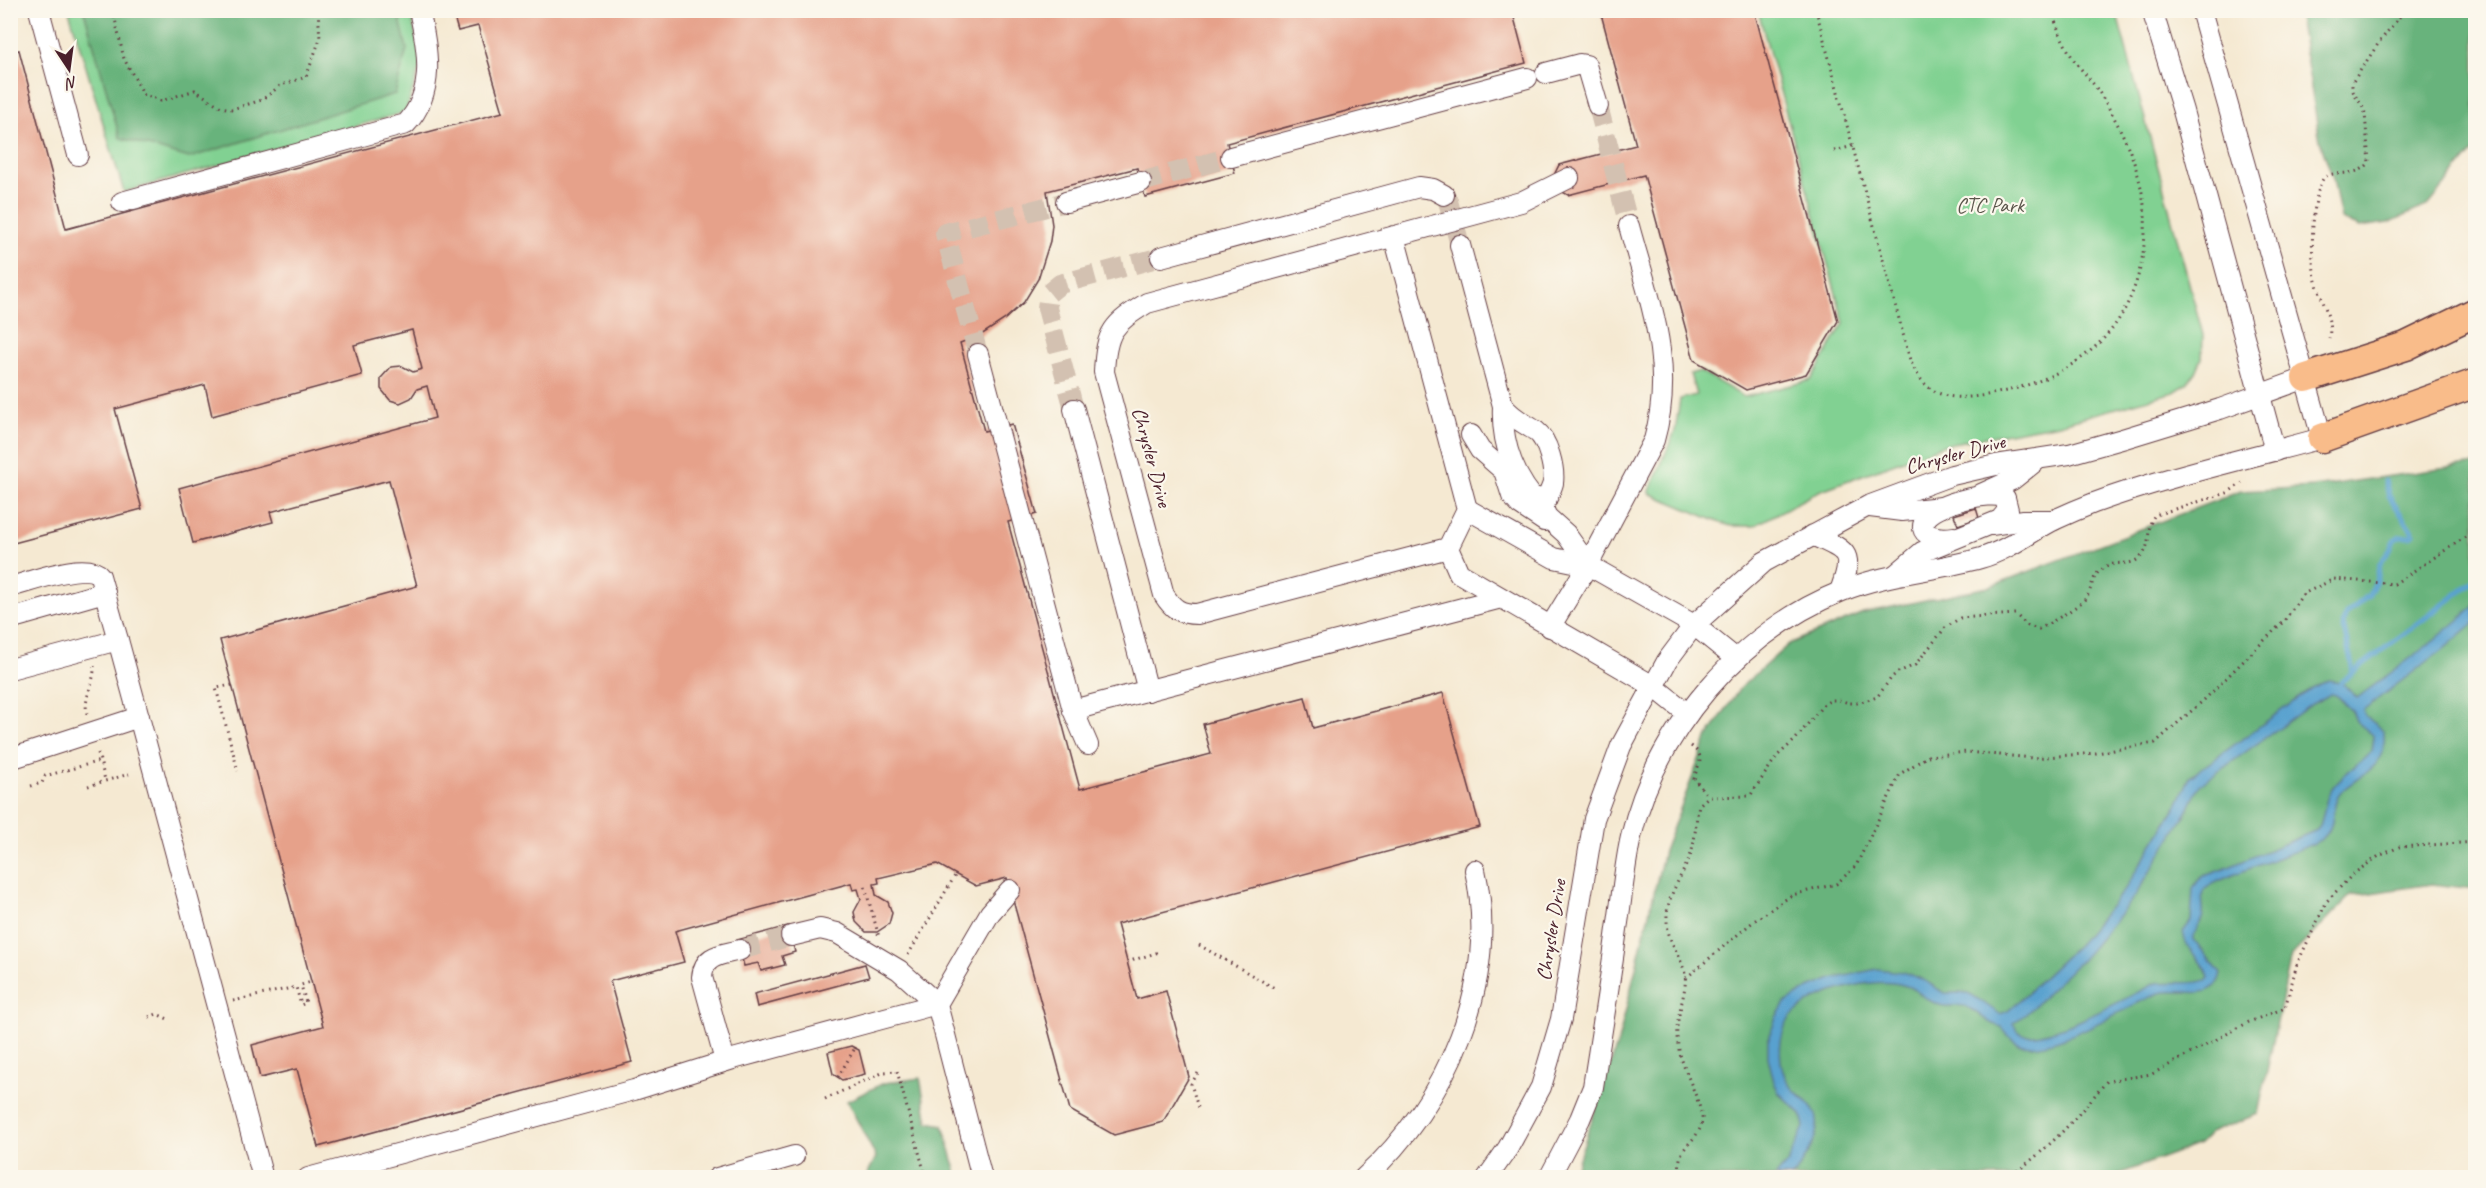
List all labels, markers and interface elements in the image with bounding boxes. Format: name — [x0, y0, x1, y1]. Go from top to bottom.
north arrow — [39, 39, 99, 99]
text: N — [62, 72, 79, 94]
park label: CTC Park — [1956, 192, 2025, 218]
street label: Chrysler Drive — [1126, 404, 1178, 511]
street label: Chrysler Drive — [1902, 428, 2009, 480]
street label: Chrysler Drive — [1530, 876, 1572, 982]

